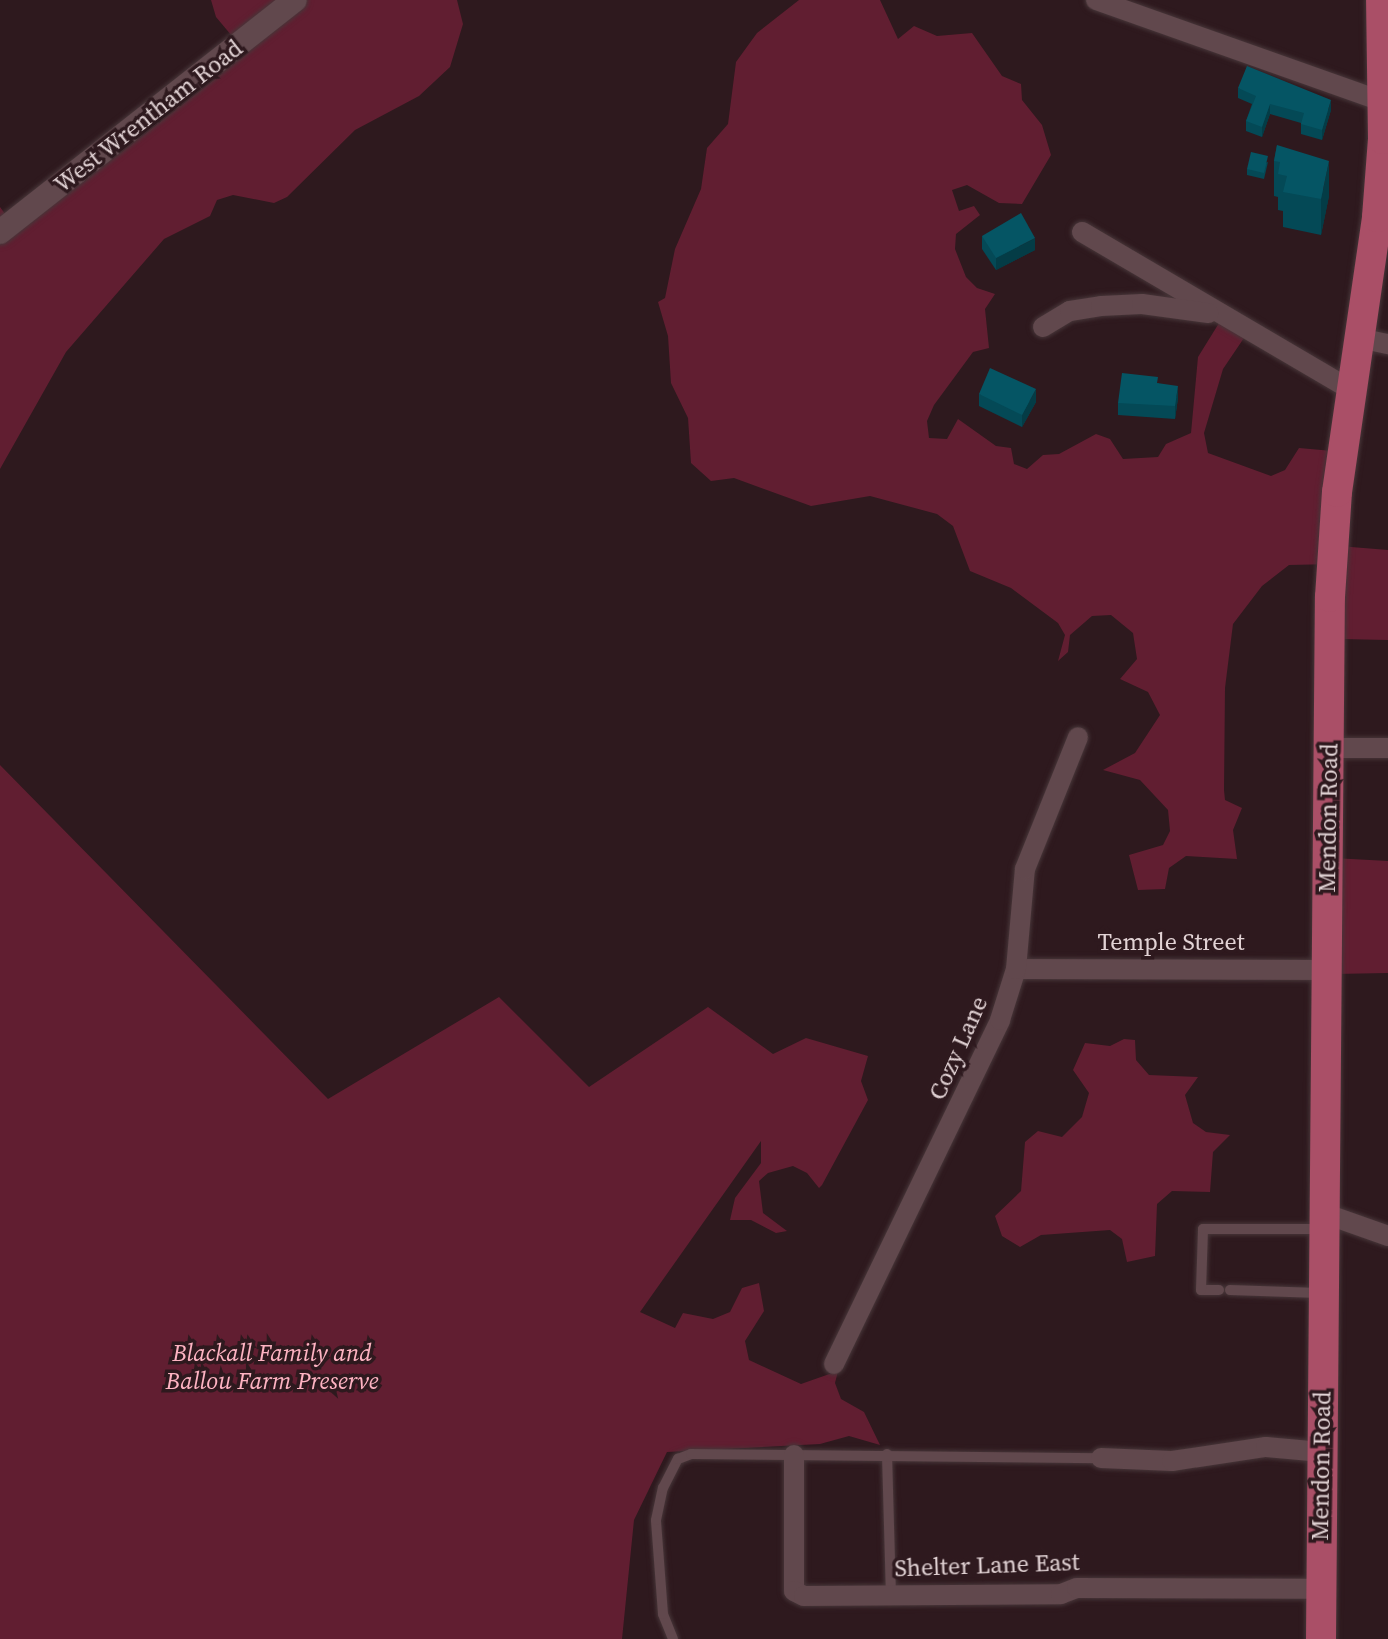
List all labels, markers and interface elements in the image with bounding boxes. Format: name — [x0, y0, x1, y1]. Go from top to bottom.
street label: West Wrentham Road — [48, 33, 248, 199]
street label: Mendon Road — [1312, 743, 1344, 893]
street label: Temple Street — [1097, 928, 1245, 956]
street label: Cozy Lane — [922, 992, 994, 1104]
park label: Blackall Family and Ballou Farm Preserve — [165, 1339, 379, 1395]
street label: Mendon Road — [1305, 1391, 1337, 1541]
street label: Shelter Lane East — [894, 1547, 1080, 1583]

